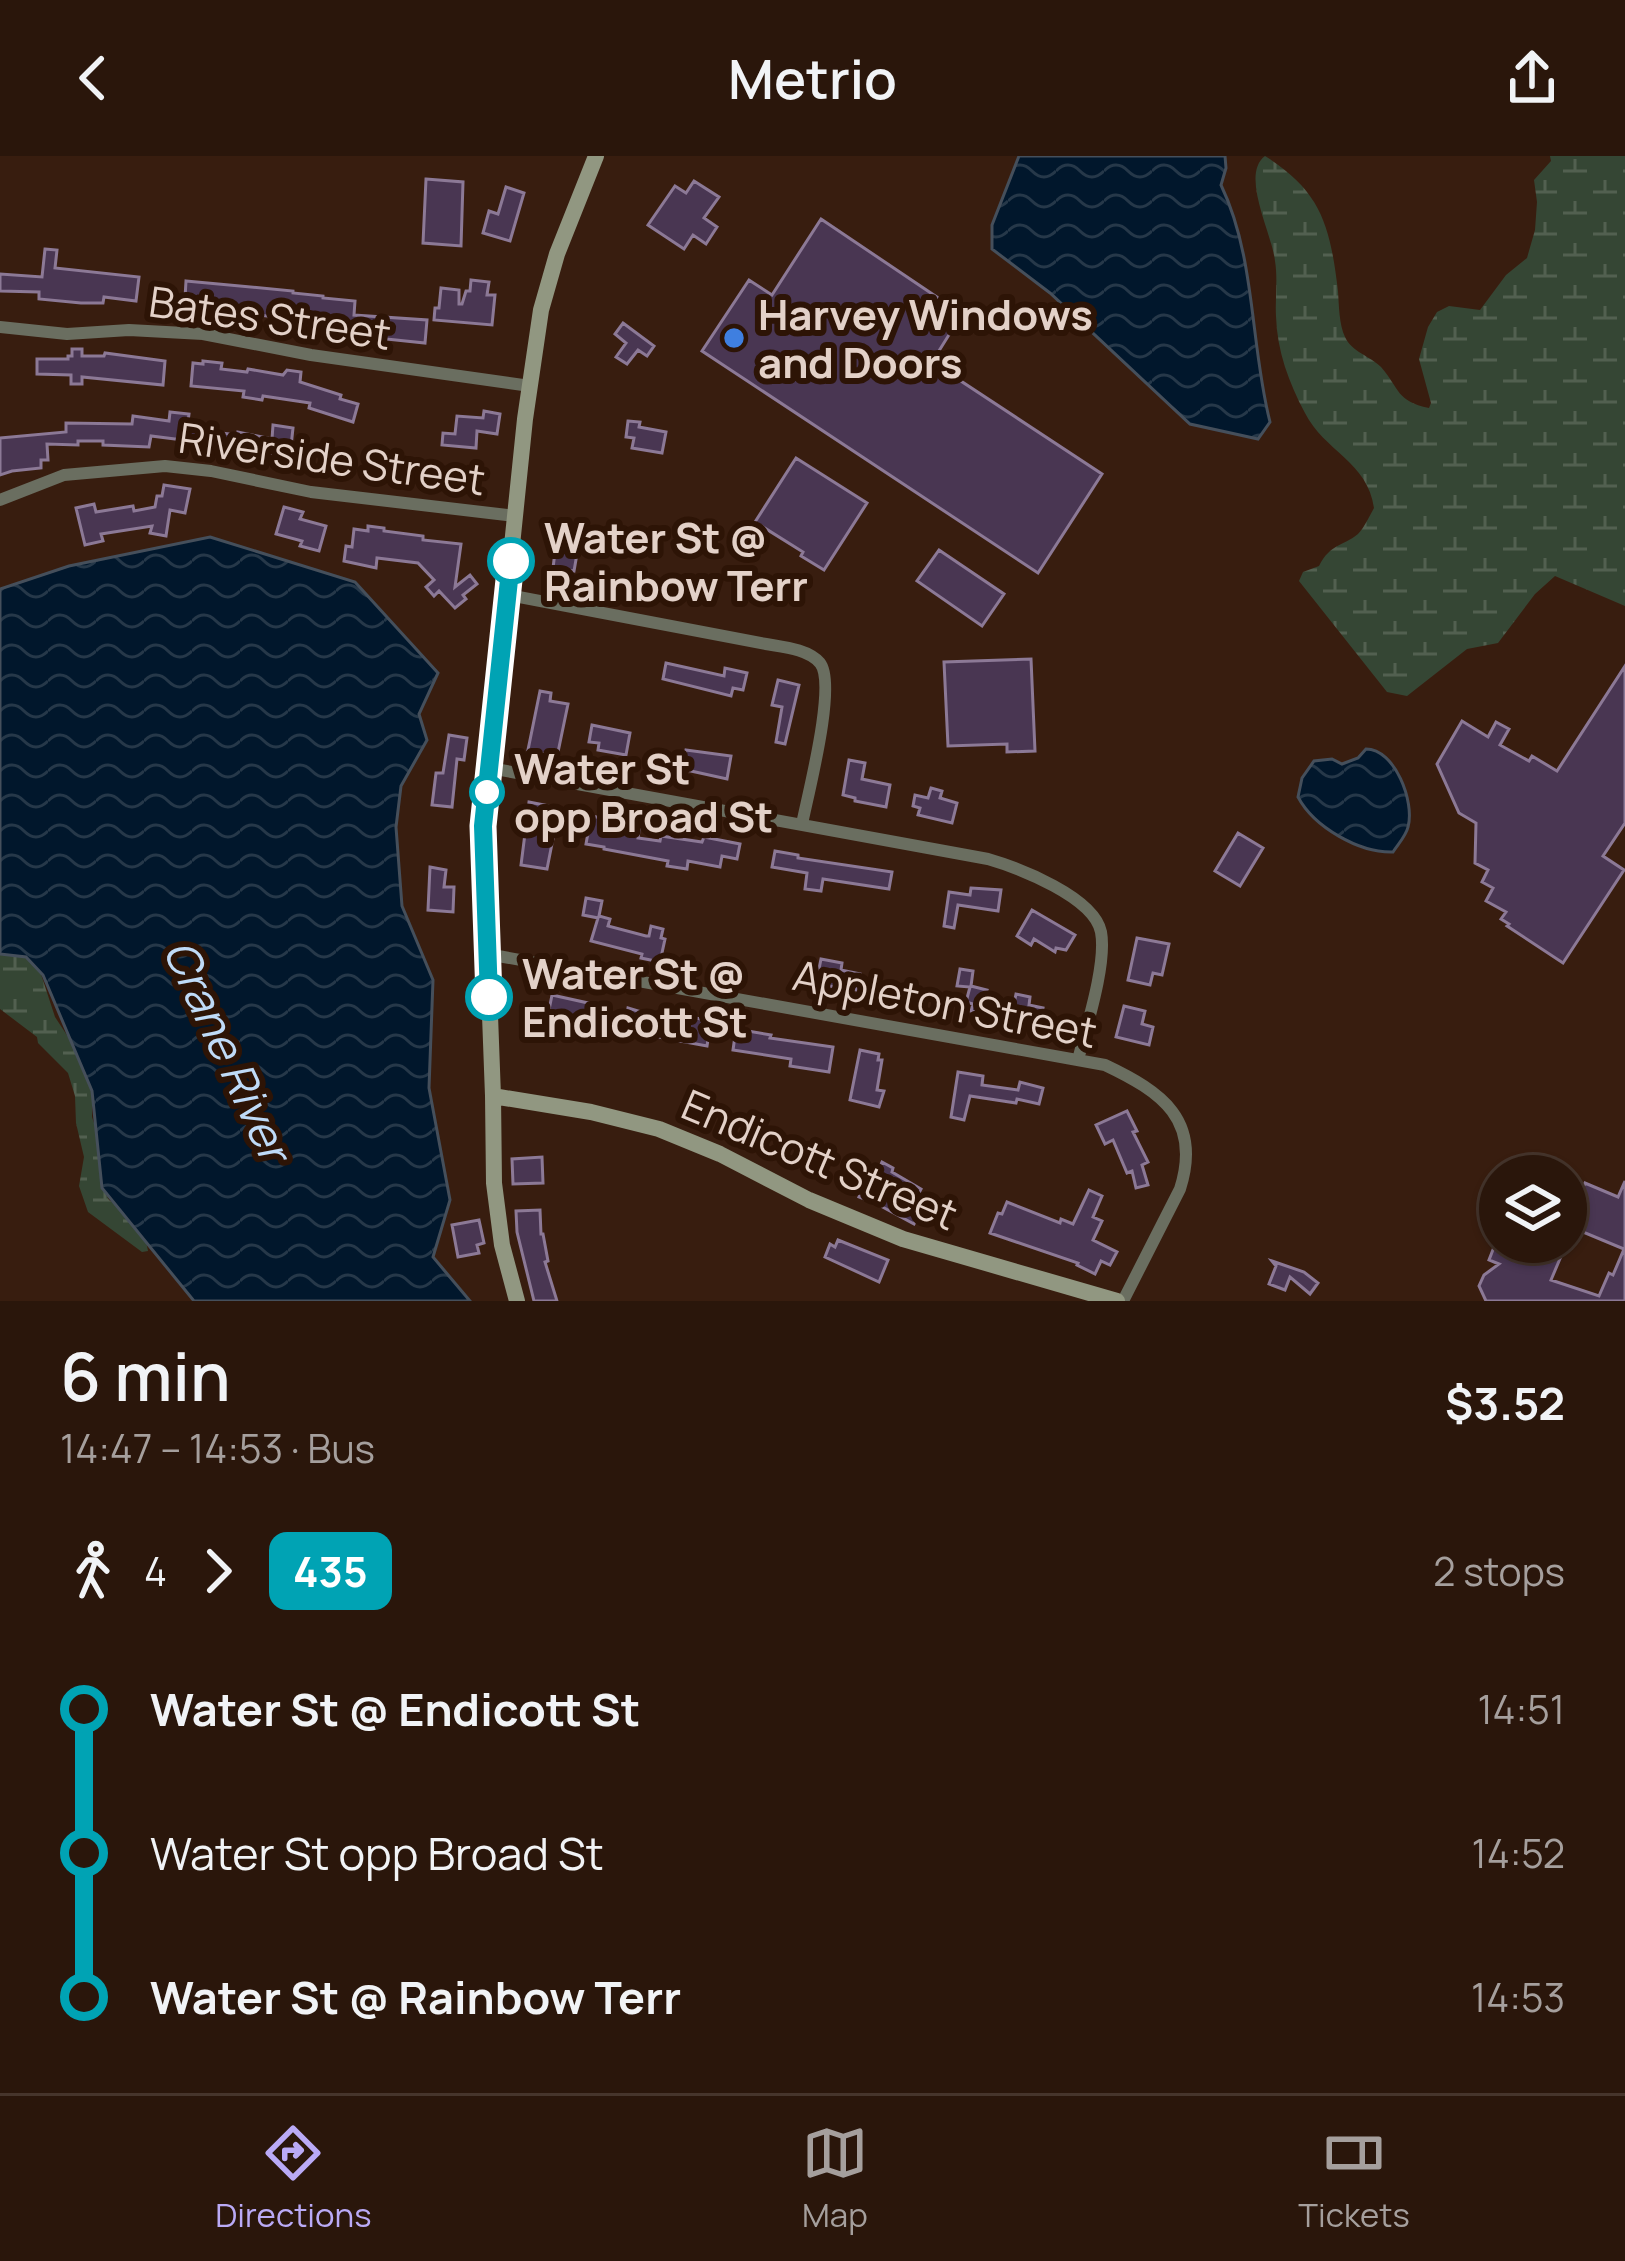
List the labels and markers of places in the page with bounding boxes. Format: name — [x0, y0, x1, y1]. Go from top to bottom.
place label: Harvey Windows and Doors — [758, 285, 1093, 391]
marker: Harvey Windows and Doors — [721, 325, 747, 351]
place label: Water St @ Rainbow Terr — [544, 508, 808, 614]
marker: Water St @ Rainbow Terr — [489, 539, 533, 583]
place label: Water St opp Broad St — [514, 739, 773, 845]
marker: Water St opp Broad St — [471, 776, 503, 808]
place label: Water St @ Endicott St — [522, 944, 748, 1050]
marker: Water St @ Endicott St — [467, 975, 511, 1019]

